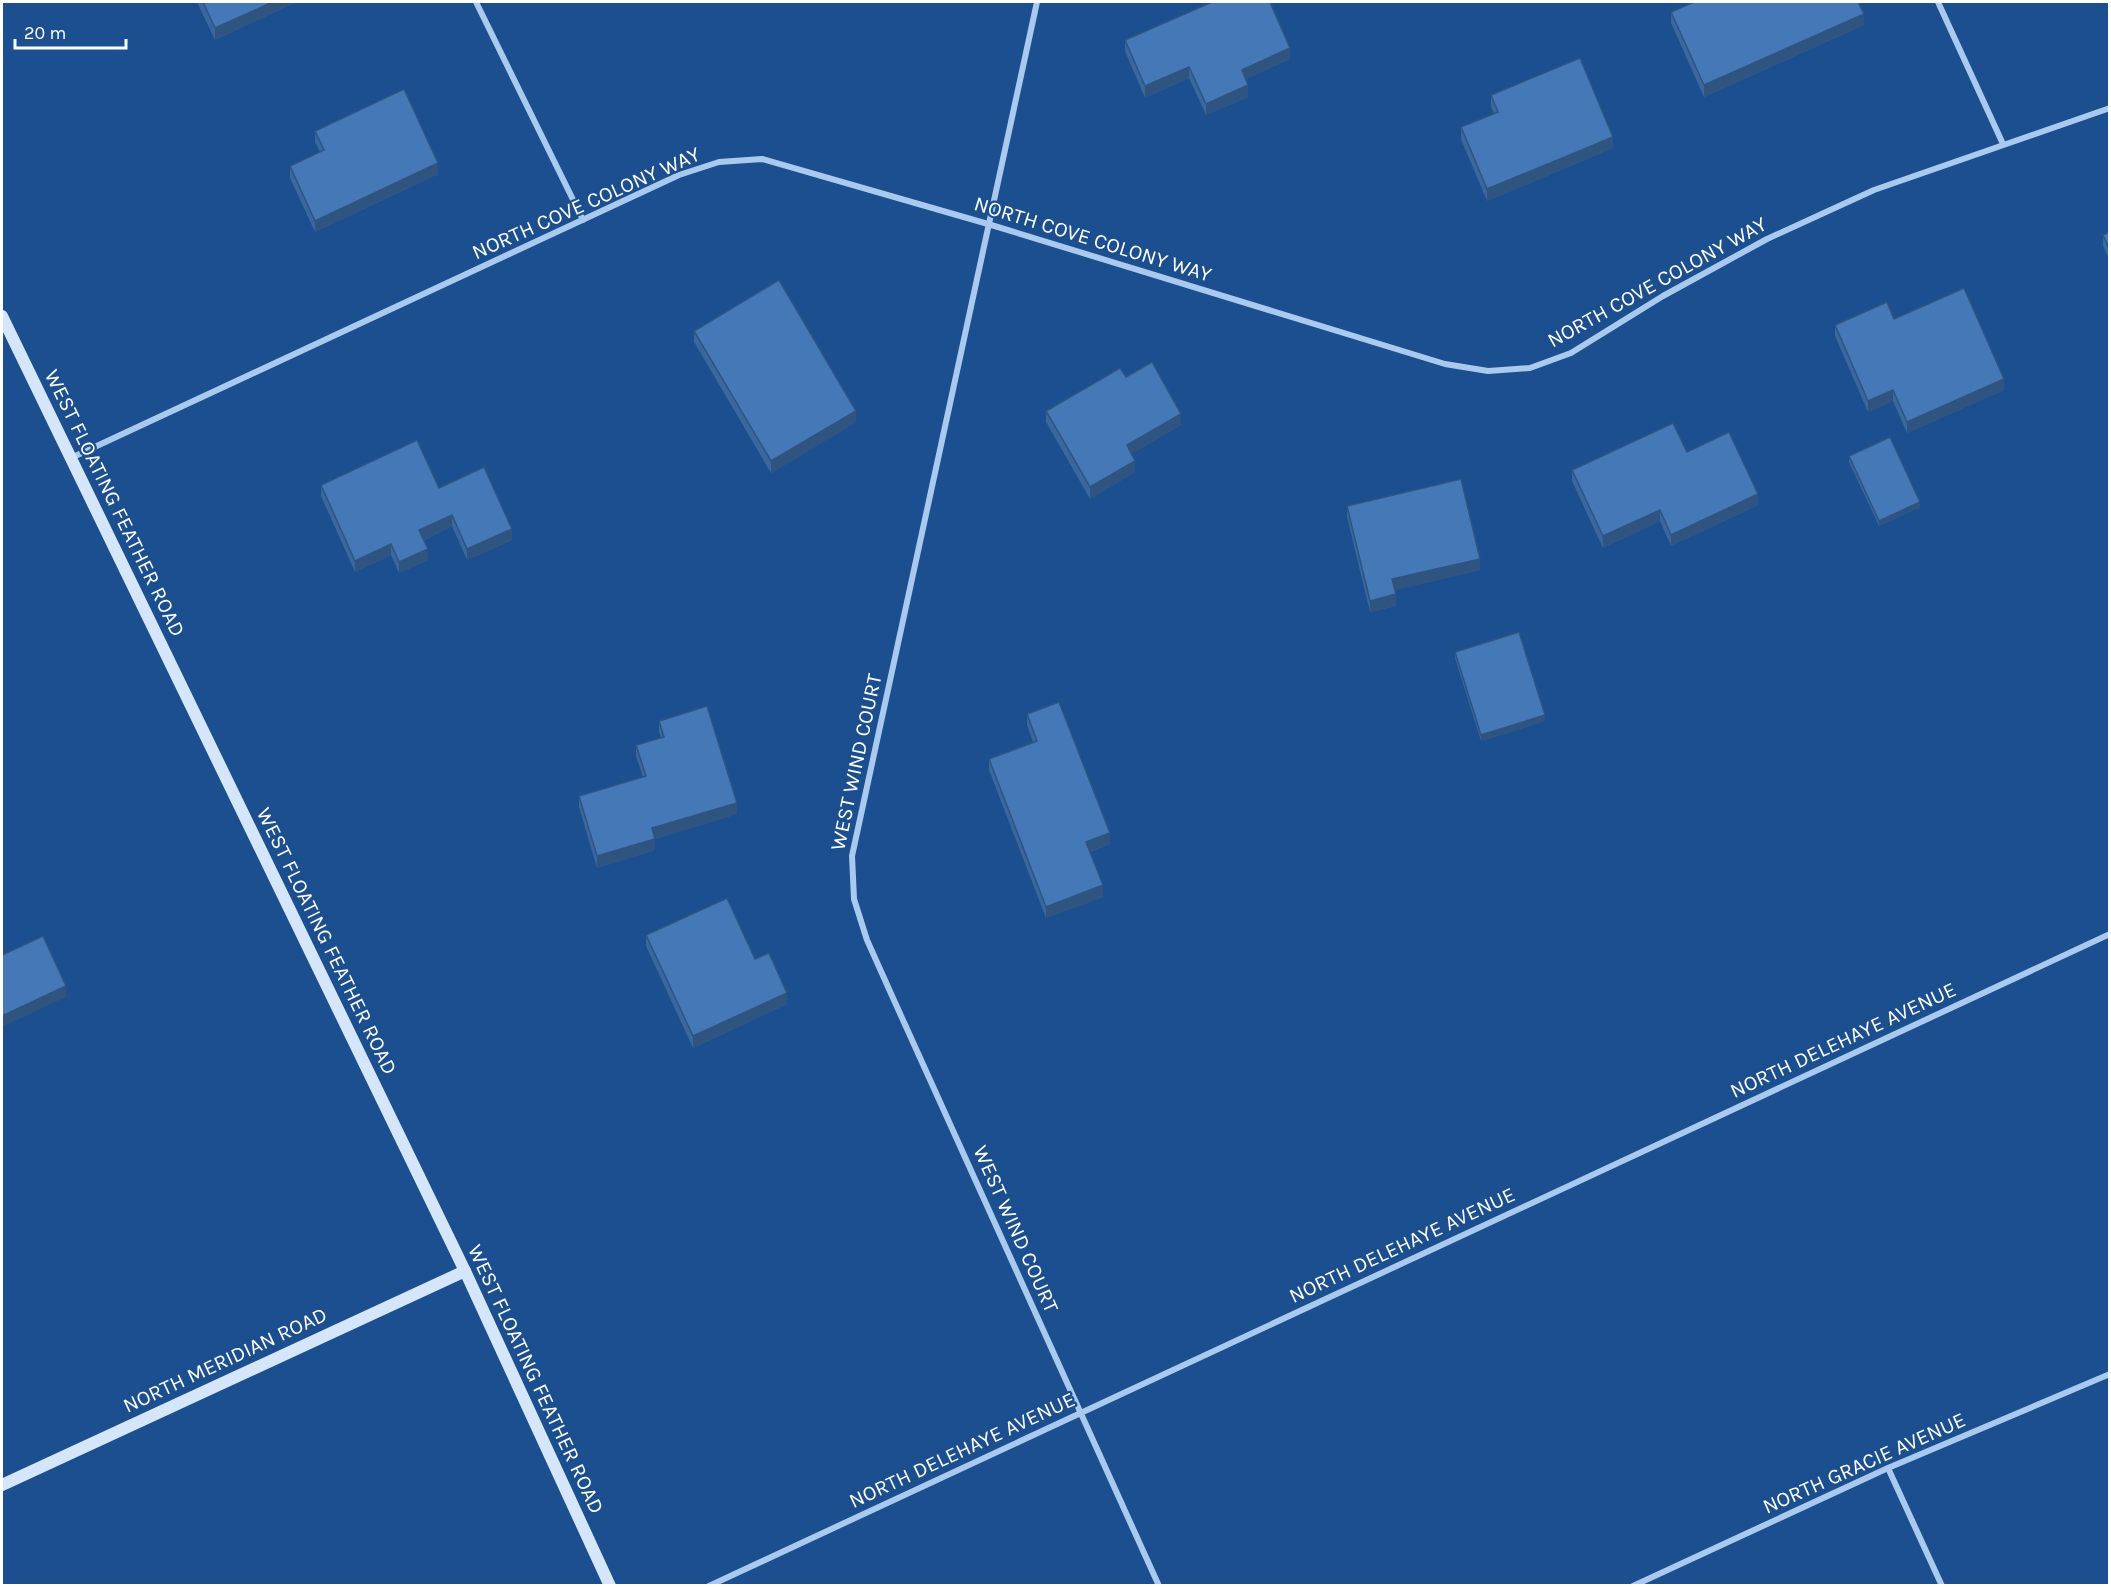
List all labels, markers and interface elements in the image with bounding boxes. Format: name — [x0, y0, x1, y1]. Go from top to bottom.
scale bar — [15, 12, 126, 50]
text: 20 m — [24, 22, 66, 44]
street label: NORTH COVE COLONY WAY — [468, 142, 704, 264]
street label: NORTH COVE COLONY WAY — [971, 191, 1215, 287]
street label: NORTH COVE COLONY WAY — [1543, 211, 1771, 352]
street label: WEST FLOATING FEATHER ROAD — [40, 366, 190, 640]
street label: WEST WIND COURT — [826, 671, 887, 853]
street label: WEST FLOATING FEATHER ROAD — [252, 804, 402, 1078]
street label: NORTH DELEHAYE AVENUE — [1726, 977, 1960, 1103]
street label: WEST WIND COURT — [968, 1142, 1064, 1317]
street label: NORTH DELEHAYE AVENUE — [1285, 1182, 1519, 1308]
street label: WEST FLOATING FEATHER ROAD — [463, 1241, 609, 1517]
street label: NORTH MERIDIAN ROAD — [119, 1302, 331, 1418]
street label: NORTH DELEHAYE AVENUE — [845, 1387, 1079, 1513]
street label: NORTH GRACIE AVENUE — [1759, 1407, 1969, 1519]

